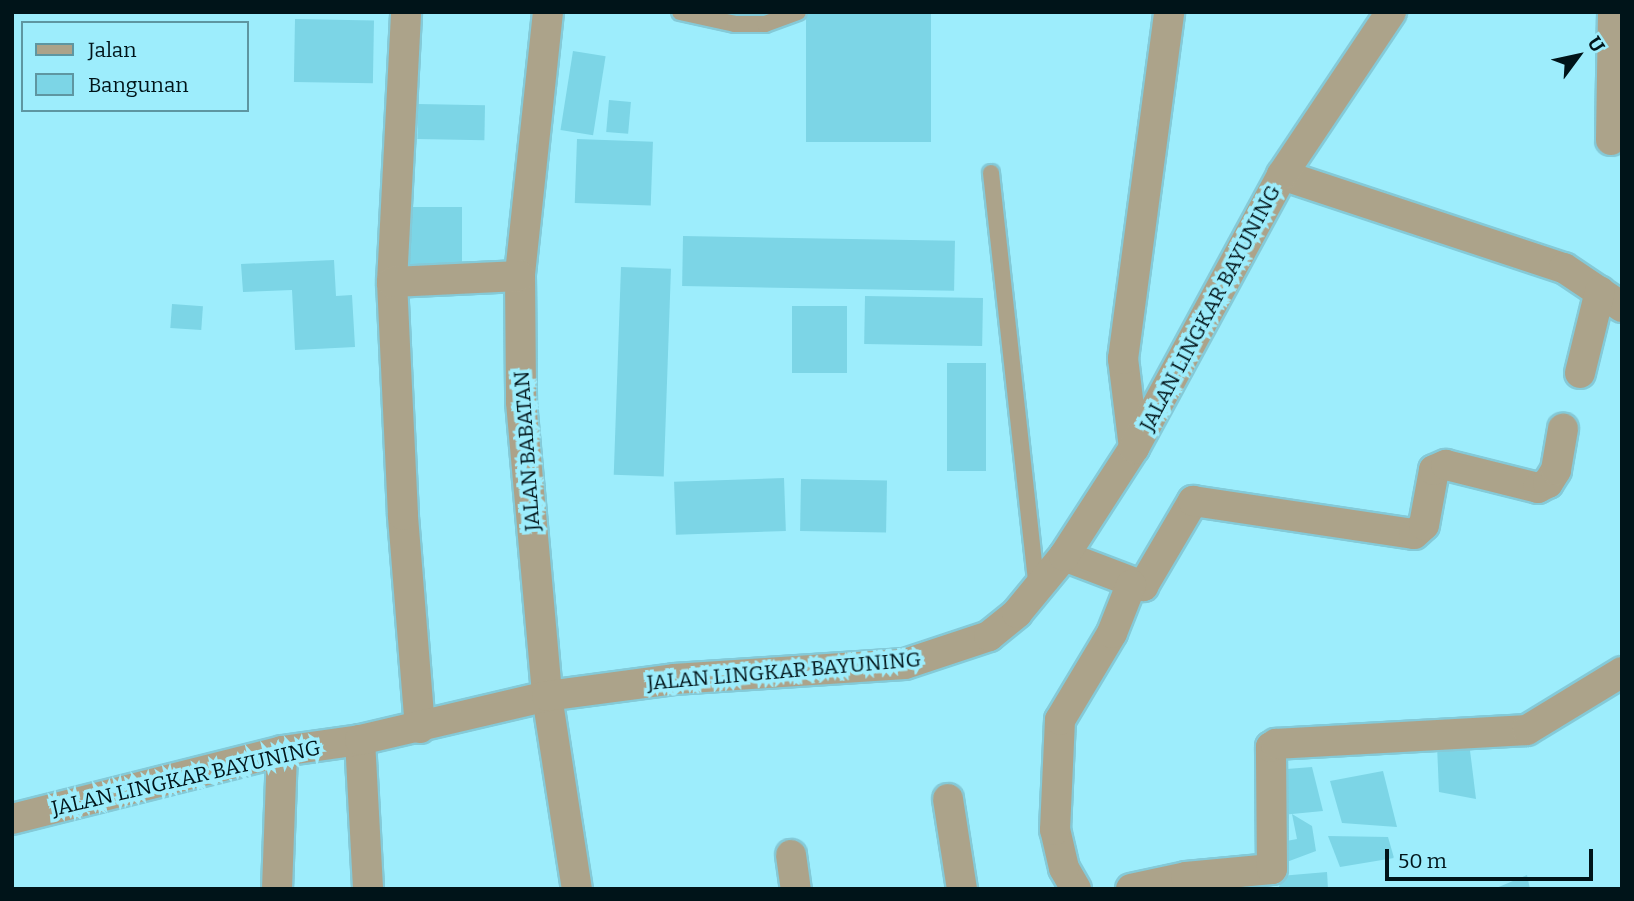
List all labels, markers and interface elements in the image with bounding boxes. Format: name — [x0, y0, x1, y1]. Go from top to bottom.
legend — [21, 21, 248, 112]
north arrow — [1543, 21, 1613, 91]
text: U — [1583, 32, 1610, 56]
text: Jalan — [88, 37, 137, 63]
text: Bangunan — [88, 72, 189, 98]
street label: JALAN LINGKAR BAYUNING — [1134, 181, 1286, 435]
street label: JALAN BABATAN — [509, 370, 545, 532]
street label: JALAN LINGKAR BAYUNING — [646, 646, 922, 696]
street label: JALAN LINGKAR BAYUNING — [49, 735, 323, 821]
scale bar — [1389, 834, 1597, 878]
text: 50 m — [1398, 848, 1447, 874]

